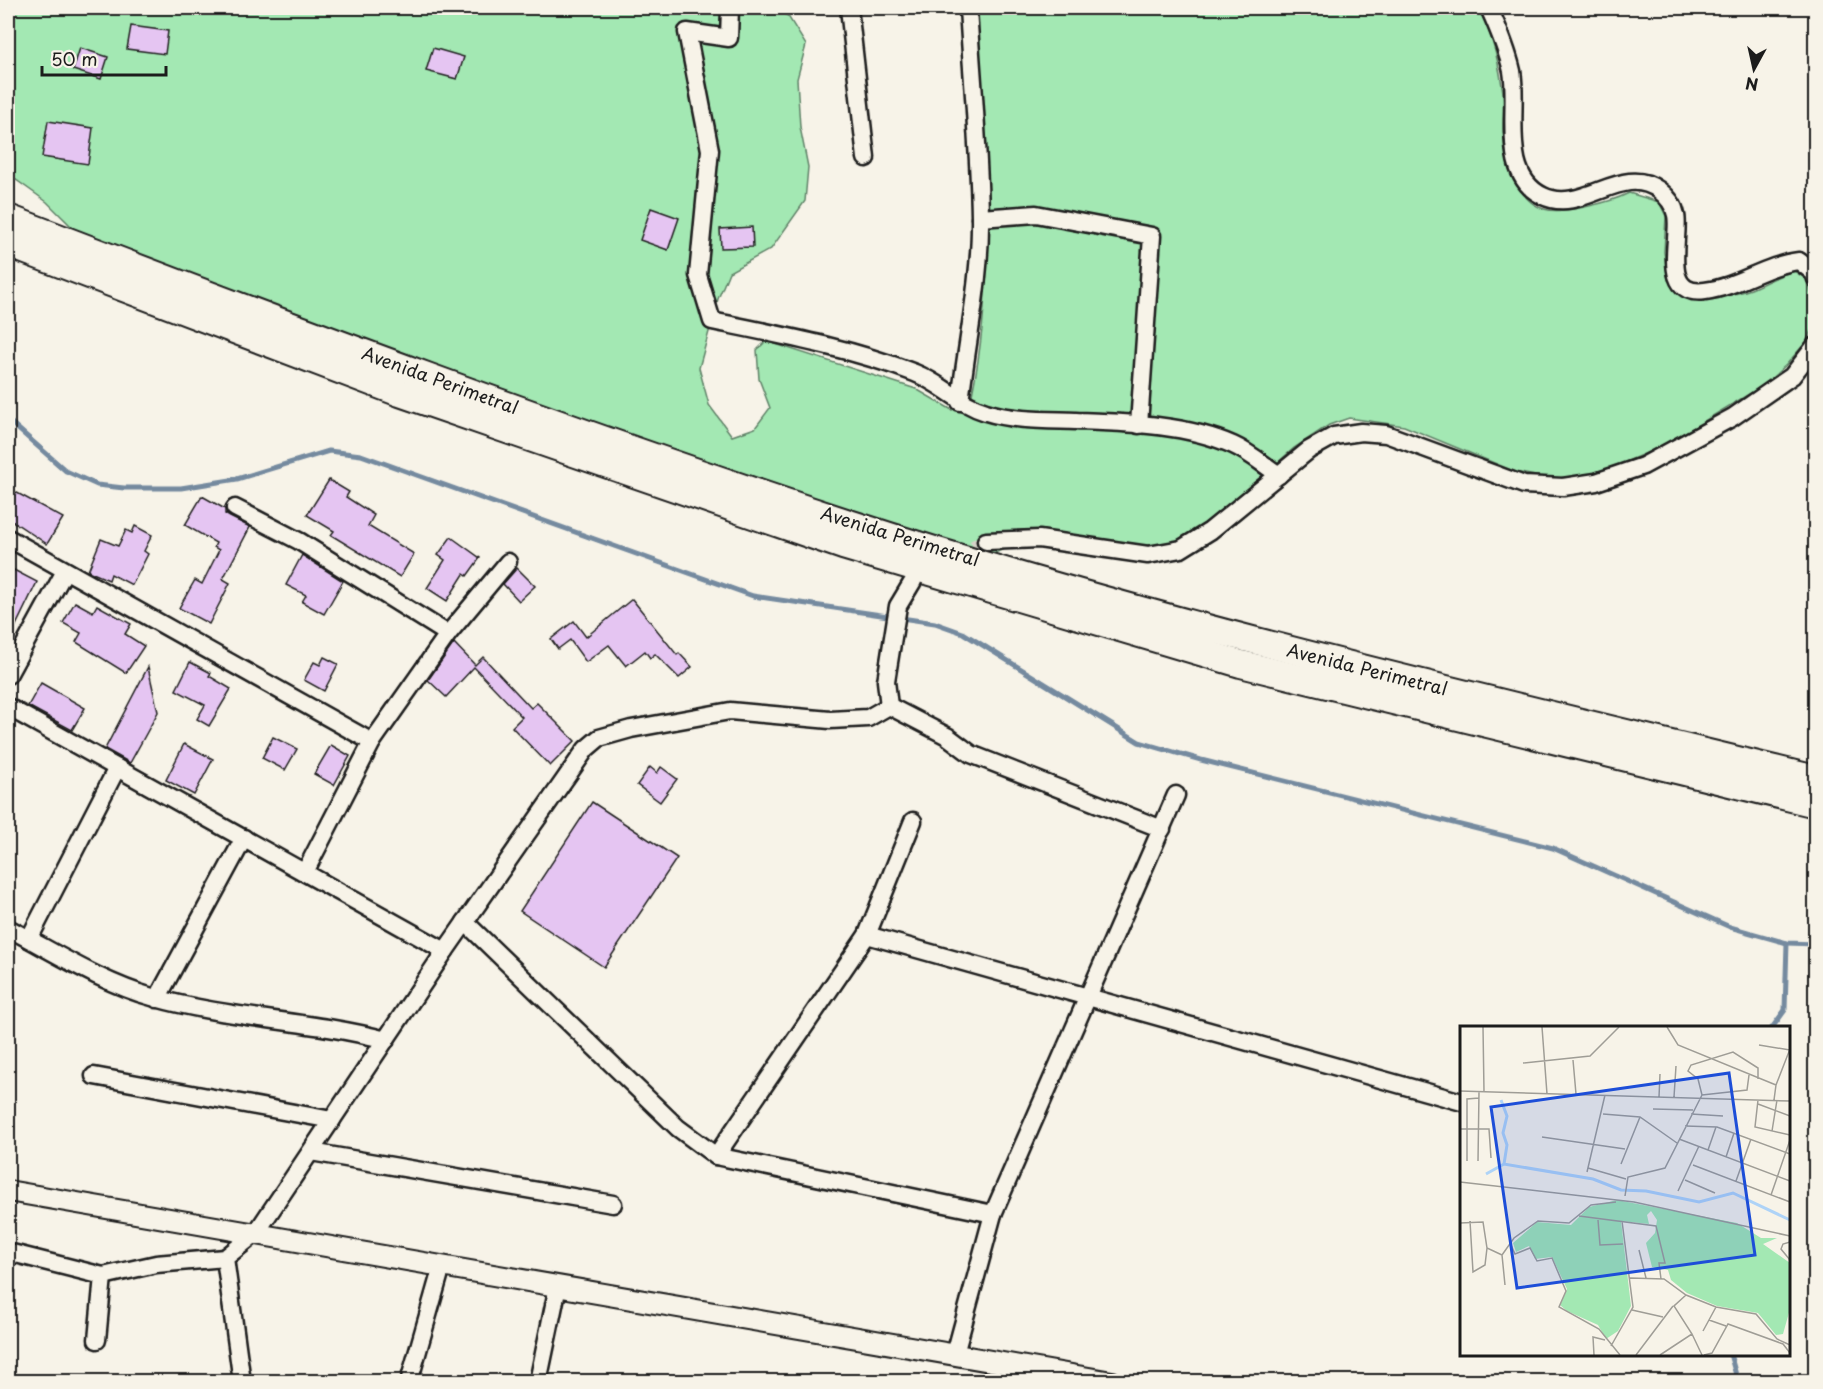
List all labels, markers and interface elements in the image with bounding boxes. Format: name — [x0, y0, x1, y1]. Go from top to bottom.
scale bar — [42, 39, 166, 77]
north arrow — [1724, 39, 1784, 99]
text: 50 m — [51, 45, 98, 72]
text: N — [1744, 72, 1760, 98]
street label: Avenida Perimetral — [359, 339, 522, 420]
street label: Avenida Perimetral — [818, 499, 983, 573]
street label: Avenida Perimetral — [1284, 636, 1450, 702]
inset map — [1460, 1026, 1790, 1356]

